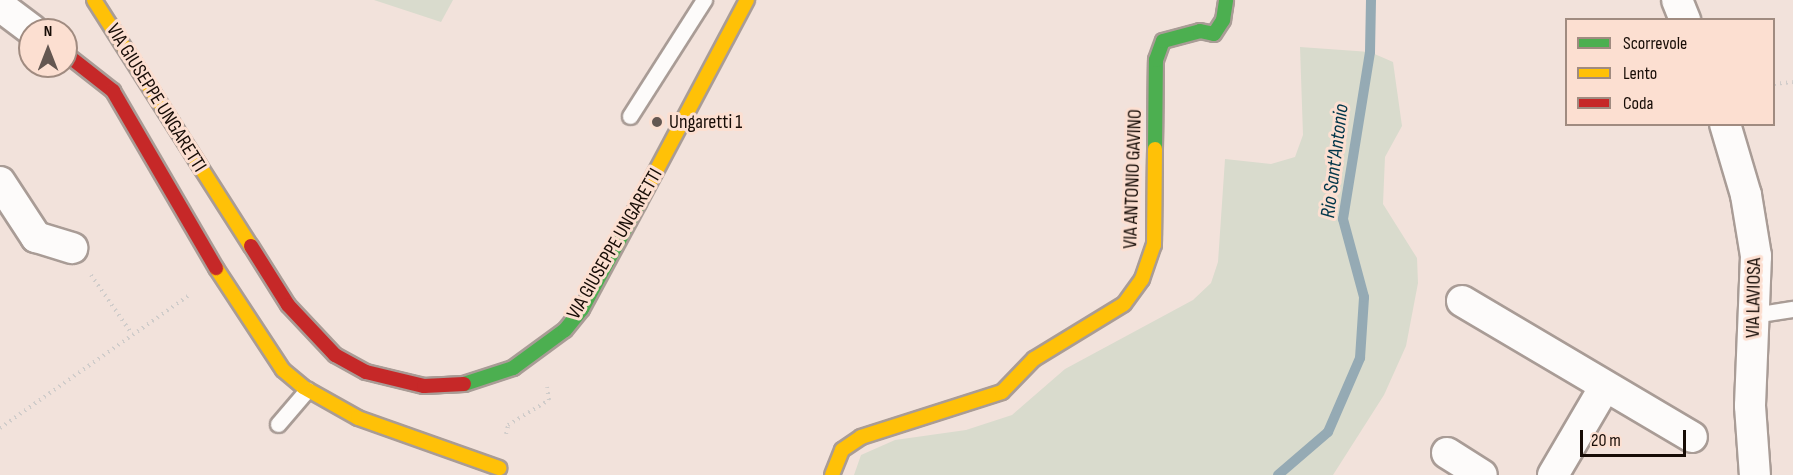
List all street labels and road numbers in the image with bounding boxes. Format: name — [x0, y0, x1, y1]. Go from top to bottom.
street label: VIA GIUSEPPE UNGARETTI — [101, 19, 211, 177]
street label: VIA ANTONIO GAVINO — [1119, 109, 1147, 249]
street label: VIA GIUSEPPE UNGARETTI — [562, 164, 668, 324]
street label: VIA LAVIOSA — [1741, 258, 1767, 338]

